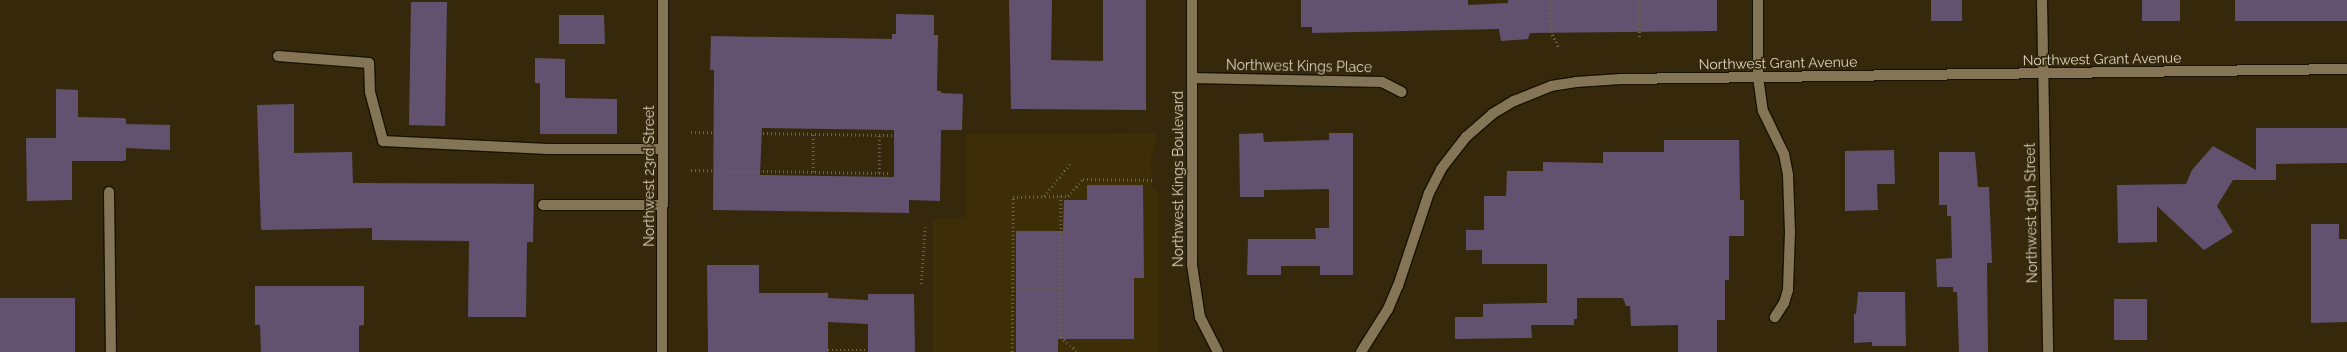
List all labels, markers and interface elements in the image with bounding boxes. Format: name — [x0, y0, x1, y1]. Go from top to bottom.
street label: Northwest Grant Avenue — [2022, 49, 2182, 69]
street label: Northwest Grant Avenue — [1698, 53, 1858, 73]
street label: Northwest Kings Place — [1226, 56, 1372, 76]
street label: Northwest Kings Boulevard — [1170, 91, 1186, 267]
street label: Northwest 23rd Street — [641, 105, 657, 247]
street label: Northwest 19th Street — [2021, 143, 2041, 283]

